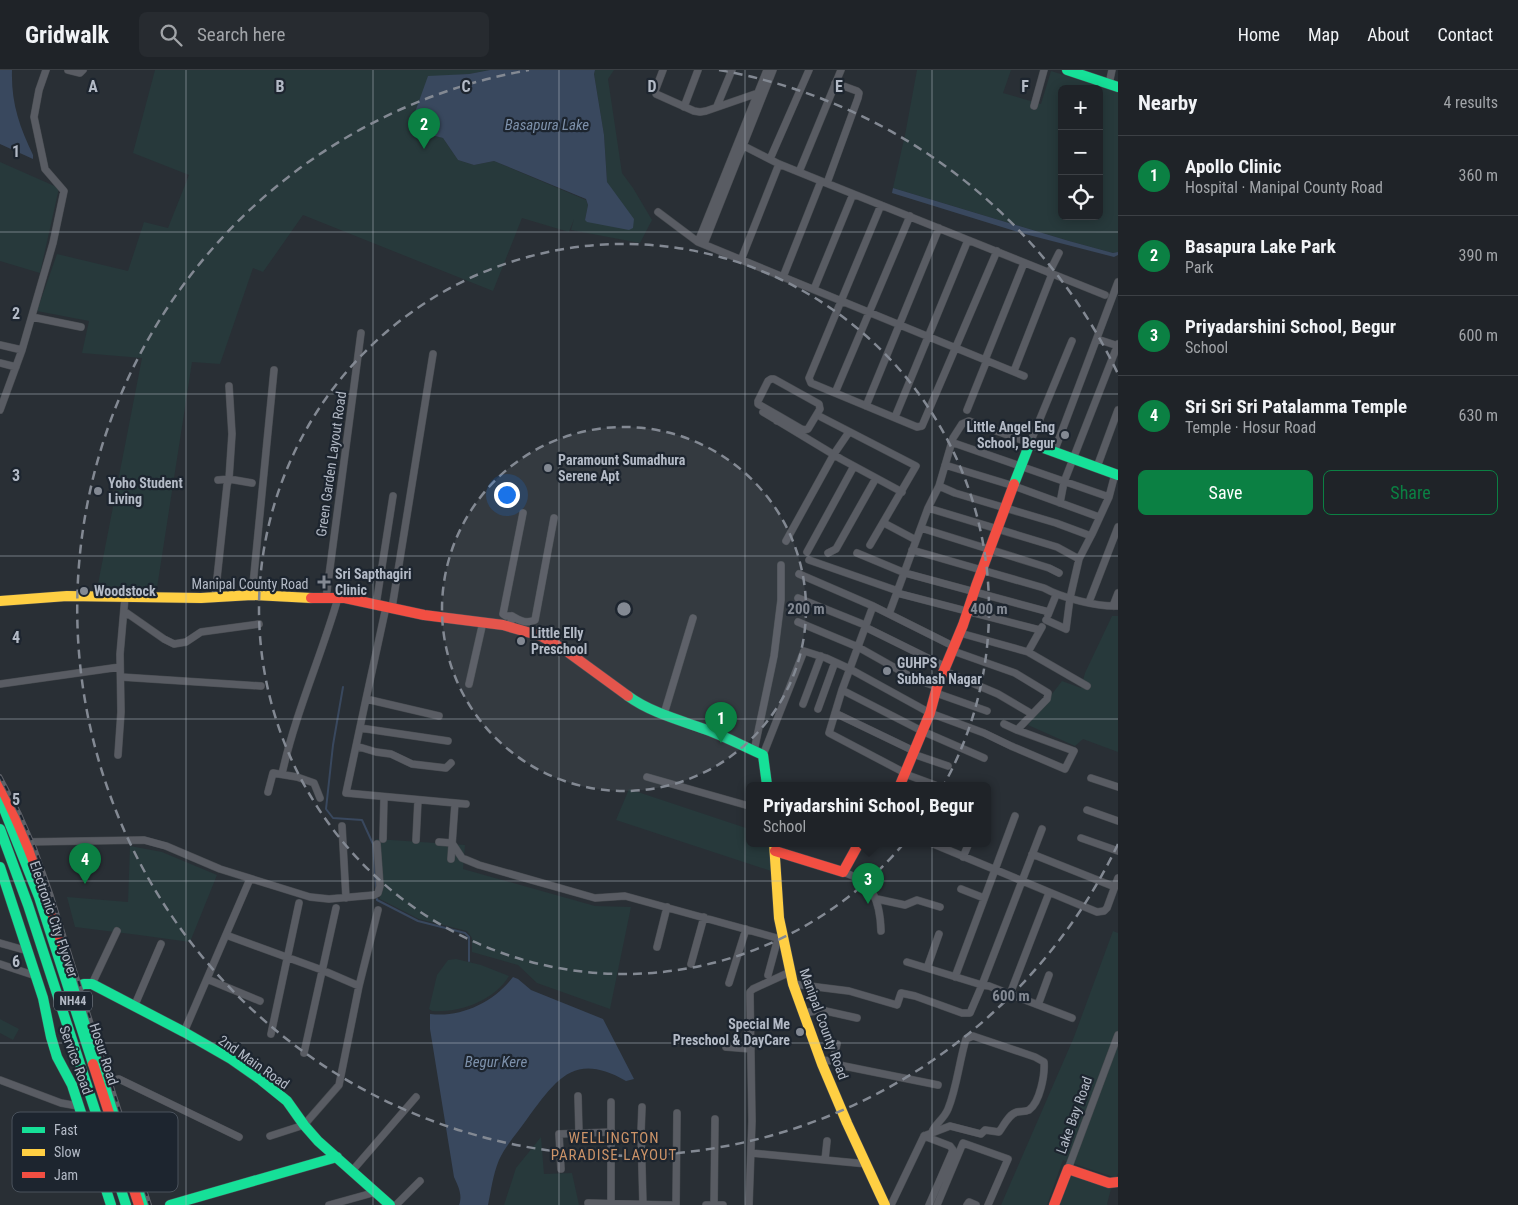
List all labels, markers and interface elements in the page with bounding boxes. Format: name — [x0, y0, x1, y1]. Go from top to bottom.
search box — [139, 12, 489, 57]
text: Gridwalk — [25, 21, 109, 49]
icon: search — [157, 21, 185, 49]
text: Search here — [197, 23, 285, 46]
text: Home — [1238, 24, 1280, 45]
text: Map — [1308, 24, 1339, 45]
text: About — [1367, 24, 1409, 45]
text: Contact — [1437, 24, 1493, 45]
text: A — [88, 77, 98, 96]
text: B — [276, 77, 285, 96]
text: C — [461, 77, 471, 96]
text: D — [647, 77, 657, 96]
text: E — [835, 77, 843, 96]
text: F — [1021, 77, 1029, 96]
map controls — [1058, 85, 1103, 220]
button: + — [1058, 85, 1103, 130]
text: Nearby — [1138, 91, 1197, 115]
text: 4 results — [1443, 93, 1498, 112]
pin: 2 — [408, 108, 440, 149]
water label: Basapura Lake — [505, 116, 589, 134]
button: − — [1058, 130, 1103, 175]
text: 1 — [12, 142, 20, 161]
text: Apollo Clinic — [1185, 155, 1281, 178]
text: 1 — [1150, 166, 1158, 185]
text: 360 m — [1459, 166, 1498, 185]
button: locate — [1058, 175, 1103, 220]
text: Hospital · Manipal County Road — [1185, 178, 1383, 197]
text: Basapura Lake Park — [1185, 235, 1336, 258]
text: 2 — [1150, 246, 1158, 265]
text: 390 m — [1459, 246, 1498, 265]
text: Park — [1185, 258, 1214, 277]
text: 2 — [12, 304, 20, 323]
text: Priyadarshini School, Begur — [1185, 315, 1396, 338]
text: 3 — [1150, 326, 1158, 345]
text: 600 m — [1459, 326, 1498, 345]
text: School — [1185, 338, 1228, 357]
street label: Green Garden Layout Road — [313, 390, 349, 538]
text: Sri Sri Sri Patalamma Temple — [1185, 395, 1407, 418]
text: 4 — [1150, 406, 1158, 425]
text: 630 m — [1459, 406, 1498, 425]
text: Temple · Hosur Road — [1185, 418, 1316, 437]
place label: Little Angel Eng School, Begur — [966, 419, 1055, 451]
marker: Little Angel Eng School, Begur — [1059, 429, 1071, 441]
place label: Paramount Sumadhura Serene Apt — [558, 452, 686, 484]
marker: Paramount Sumadhura Serene Apt — [542, 462, 554, 474]
text: 3 — [12, 466, 20, 485]
button: Save — [1138, 470, 1313, 515]
button: Share — [1323, 470, 1498, 515]
place label: Yoho Student Living — [108, 475, 183, 507]
your location — [494, 482, 520, 508]
marker: Yoho Student Living — [92, 485, 104, 497]
place label: Sri Sapthagiri Clinic — [335, 566, 412, 598]
marker: Sri Sapthagiri Clinic — [317, 575, 331, 589]
street label: Manipal County Road — [191, 576, 309, 592]
place label: Woodstock — [94, 583, 156, 599]
marker: Woodstock — [78, 585, 90, 597]
centre of rings — [615, 600, 633, 618]
text: 200 m — [787, 600, 825, 618]
text: 400 m — [970, 600, 1008, 618]
place label: Little Elly Preschool — [531, 625, 587, 657]
text: 4 — [12, 628, 20, 647]
marker: Little Elly Preschool — [515, 635, 527, 647]
place label: GUHPS Subhash Nagar — [897, 655, 982, 687]
marker: GUHPS Subhash Nagar — [881, 665, 893, 677]
pin: 1 — [705, 702, 737, 743]
popup — [746, 782, 991, 847]
text: 5 — [12, 790, 20, 809]
text: Priyadarshini School, Begur — [763, 794, 974, 817]
text: School — [763, 817, 806, 836]
pin: 4 — [69, 843, 101, 884]
street label: Electronic City Flyover — [27, 859, 81, 979]
pin: 3 — [852, 863, 884, 904]
text: 6 — [12, 952, 20, 971]
street label: Manipal County Road — [796, 966, 852, 1082]
text: 600 m — [992, 987, 1030, 1005]
road number: NH44 — [54, 991, 92, 1010]
place label: Special Me Preschool & DayCare — [673, 1016, 790, 1048]
street label: Hosur Road — [86, 1021, 122, 1087]
street label: Service Road — [56, 1024, 96, 1096]
marker: Special Me Preschool & DayCare — [794, 1026, 806, 1038]
street label: 2nd Main Road — [216, 1032, 292, 1092]
water label: Begur Kere — [465, 1053, 527, 1071]
street label: Lake Bay Road — [1053, 1074, 1095, 1156]
legend — [12, 1112, 178, 1192]
text: Fast — [54, 1122, 78, 1138]
district label: WELLINGTON PARADISE LAYOUT — [551, 1129, 677, 1164]
text: Slow — [54, 1144, 81, 1160]
text: Jam — [54, 1167, 78, 1183]

